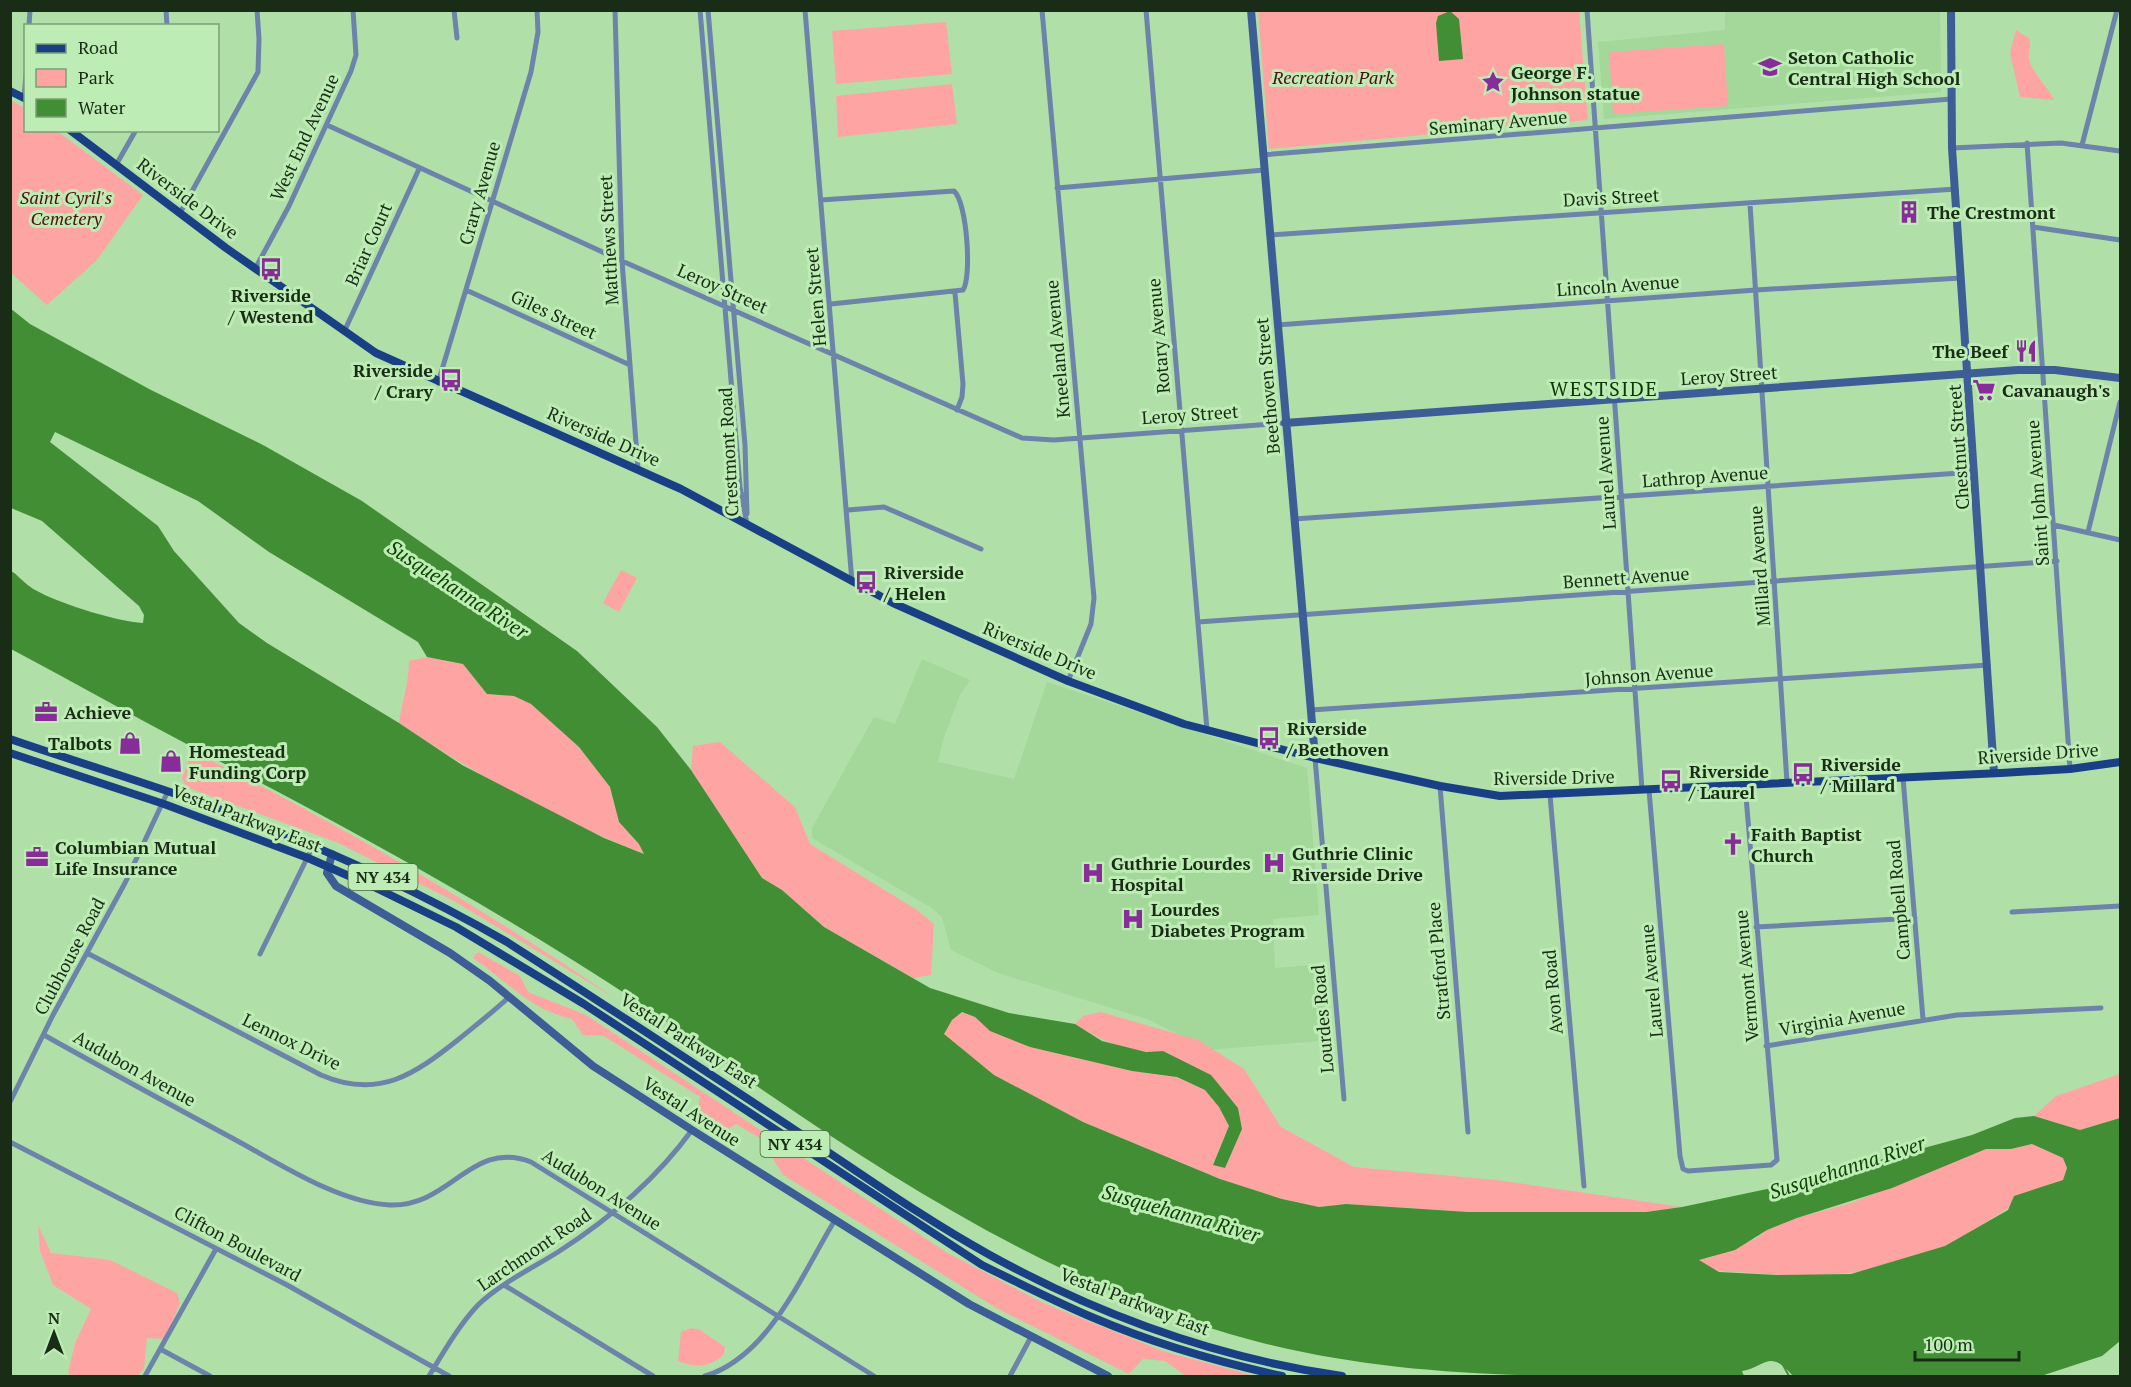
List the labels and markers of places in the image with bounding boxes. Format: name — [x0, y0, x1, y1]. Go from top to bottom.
place label: Seton Catholic Central High School — [1788, 45, 1960, 90]
school or university icon: Seton Catholic Central High School — [1757, 54, 1783, 80]
place label: George F. Johnson statue — [1511, 60, 1640, 105]
place icon: George F. Johnson statue — [1480, 69, 1506, 95]
building icon: The Crestmont — [1896, 199, 1922, 225]
place label: The Crestmont — [1927, 200, 2056, 224]
bus stop icon: Riverside / Westend — [258, 256, 284, 282]
place label: Riverside / Westend — [227, 283, 314, 328]
restaurant icon: The Beef — [2013, 338, 2039, 364]
place label: The Beef — [1932, 339, 2009, 363]
place label: Riverside / Crary — [353, 358, 433, 403]
bus stop icon: Riverside / Crary — [438, 367, 464, 393]
supermarket icon: Cavanaugh's — [1971, 377, 1997, 403]
place label: Cavanaugh's — [2002, 378, 2110, 402]
place label: Riverside / Helen — [883, 560, 964, 605]
bus stop icon: Riverside / Helen — [853, 569, 879, 595]
office icon: Achieve — [33, 699, 59, 725]
place label: Achieve — [64, 700, 131, 724]
place label: Riverside / Beethoven — [1286, 716, 1389, 761]
bus stop icon: Riverside / Beethoven — [1256, 725, 1282, 751]
shop icon: Talbots — [117, 730, 143, 756]
place label: Talbots — [48, 731, 112, 755]
place label: Homestead Funding Corp — [189, 739, 306, 784]
shop icon: Homestead Funding Corp — [158, 748, 184, 774]
place label: Riverside / Millard — [1820, 752, 1901, 797]
place label: Riverside / Laurel — [1688, 759, 1769, 804]
bus stop icon: Riverside / Millard — [1790, 761, 1816, 787]
bus stop icon: Riverside / Laurel — [1658, 768, 1684, 794]
place label: Faith Baptist Church — [1751, 822, 1862, 867]
church icon: Faith Baptist Church — [1720, 831, 1746, 857]
place label: Columbian Mutual Life Insurance — [55, 835, 216, 880]
place label: Guthrie Clinic Riverside Drive — [1292, 841, 1423, 886]
office icon: Columbian Mutual Life Insurance — [24, 844, 50, 870]
hospital icon: Guthrie Clinic Riverside Drive — [1261, 850, 1287, 876]
place label: Guthrie Lourdes Hospital — [1111, 851, 1251, 896]
hospital icon: Guthrie Lourdes Hospital — [1080, 860, 1106, 886]
place label: Lourdes Diabetes Program — [1151, 897, 1305, 942]
hospital icon: Lourdes Diabetes Program — [1120, 906, 1146, 932]

